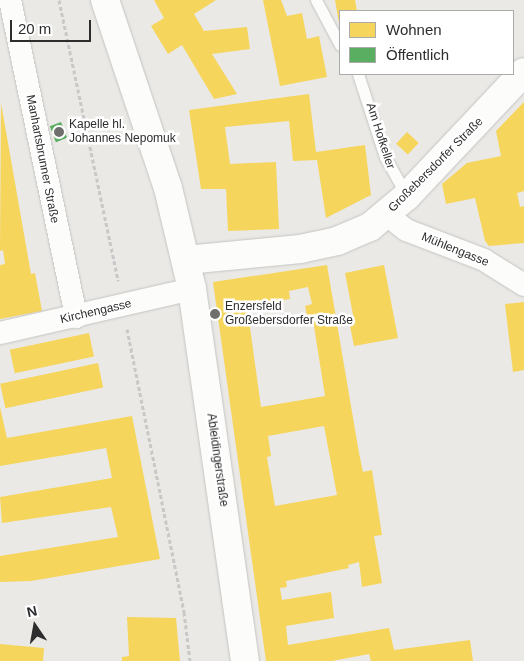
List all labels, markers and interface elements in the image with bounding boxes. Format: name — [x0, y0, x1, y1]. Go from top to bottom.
scale bar — [12, 10, 94, 42]
legend — [339, 10, 514, 75]
text: 20 m — [18, 20, 51, 37]
text: Wohnen — [386, 21, 442, 38]
text: Öffentlich — [386, 46, 449, 63]
street label: Manhartsbrunner Straße — [22, 93, 62, 225]
street label: Am Hofkeller — [363, 101, 397, 171]
street label: Großebersdorfer Straße — [386, 115, 486, 215]
place label: Kapelle hl. Johannes Nepomuk — [69, 118, 176, 146]
marker: Kapelle hl. Johannes Nepomuk — [53, 126, 65, 138]
street label: Mühlengasse — [419, 230, 491, 270]
street label: Kirchengasse — [59, 297, 133, 327]
place label: Enzersfeld Großebersdorfer Straße — [225, 300, 353, 328]
marker: Enzersfeld Großebersdorfer Straße — [209, 308, 221, 320]
street label: Ableidingerstraße — [203, 412, 231, 508]
north arrow — [10, 601, 60, 651]
text: N — [25, 602, 38, 620]

